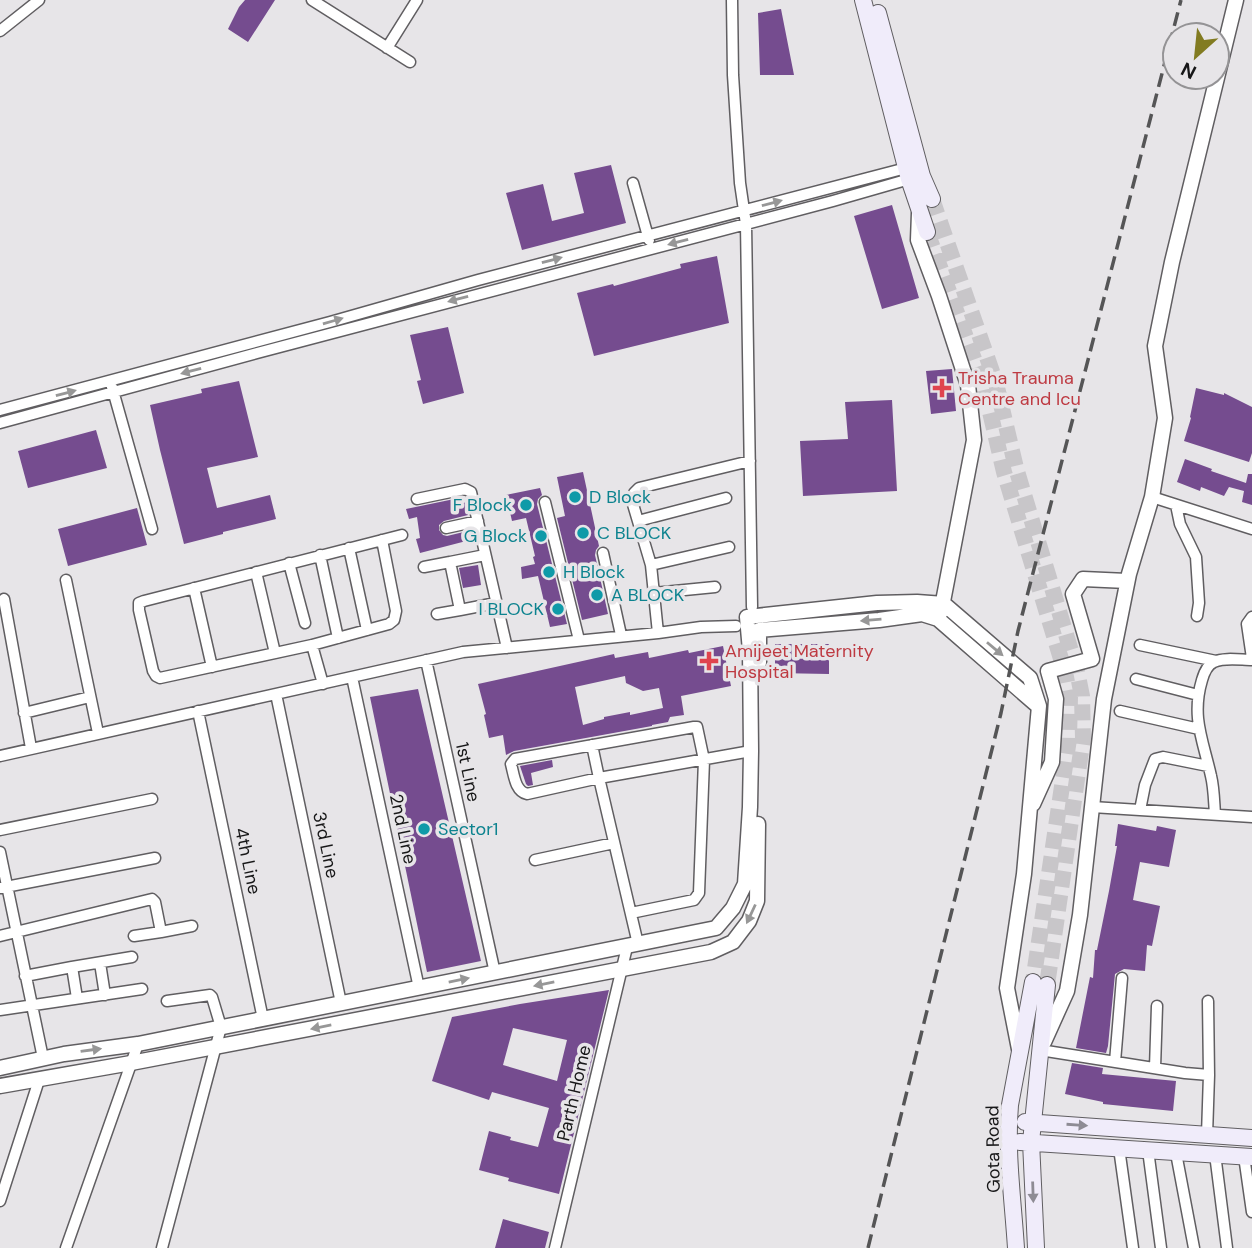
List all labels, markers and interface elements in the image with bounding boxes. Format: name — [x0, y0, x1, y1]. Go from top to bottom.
north arrow — [1161, 21, 1231, 91]
text: N — [1177, 56, 1200, 85]
one-way arrow — [762, 197, 784, 208]
one-way arrow — [667, 237, 689, 248]
one-way arrow — [542, 254, 564, 265]
one-way arrow — [447, 294, 469, 305]
one-way arrow — [323, 316, 344, 326]
one-way arrow — [180, 366, 201, 376]
place label: Trisha Trauma Centre and Icu — [958, 366, 1081, 411]
marker: Trisha Trauma Centre and Icu — [932, 378, 952, 398]
one-way arrow — [56, 387, 77, 397]
place label: D Block — [589, 485, 651, 509]
marker: D Block — [567, 489, 583, 505]
place label: F Block — [453, 493, 512, 517]
marker: F Block — [518, 497, 534, 513]
place label: C BLOCK — [597, 521, 672, 545]
place label: G Block — [464, 524, 527, 548]
marker: C BLOCK — [575, 525, 591, 541]
marker: G Block — [533, 528, 549, 544]
place label: H Block — [563, 560, 625, 584]
marker: H Block — [541, 564, 557, 580]
place label: A BLOCK — [611, 583, 685, 607]
marker: A BLOCK — [589, 587, 605, 603]
place label: I BLOCK — [478, 597, 544, 621]
marker: I BLOCK — [550, 601, 566, 617]
one-way arrow — [860, 615, 882, 626]
place label: Amijeet Maternity Hospital — [725, 639, 874, 684]
one-way arrow — [986, 641, 1004, 656]
marker: Amijeet Maternity Hospital — [699, 651, 719, 671]
street label: 1st Line — [450, 740, 486, 804]
street label: 2nd Line — [384, 792, 422, 866]
street label: 3rd Line — [307, 810, 345, 880]
place label: Sector1 — [438, 817, 498, 841]
marker: Sector1 — [416, 821, 432, 837]
street label: 4th Line — [229, 826, 267, 896]
one-way arrow — [745, 904, 756, 925]
one-way arrow — [448, 974, 470, 985]
one-way arrow — [533, 978, 555, 989]
one-way arrow — [310, 1021, 332, 1032]
street label: Parth Home — [551, 1043, 597, 1143]
one-way arrow — [80, 1044, 102, 1055]
street label: Gota Road — [980, 1105, 1006, 1193]
one-way arrow — [1066, 1120, 1088, 1131]
one-way arrow — [1028, 1181, 1039, 1203]

